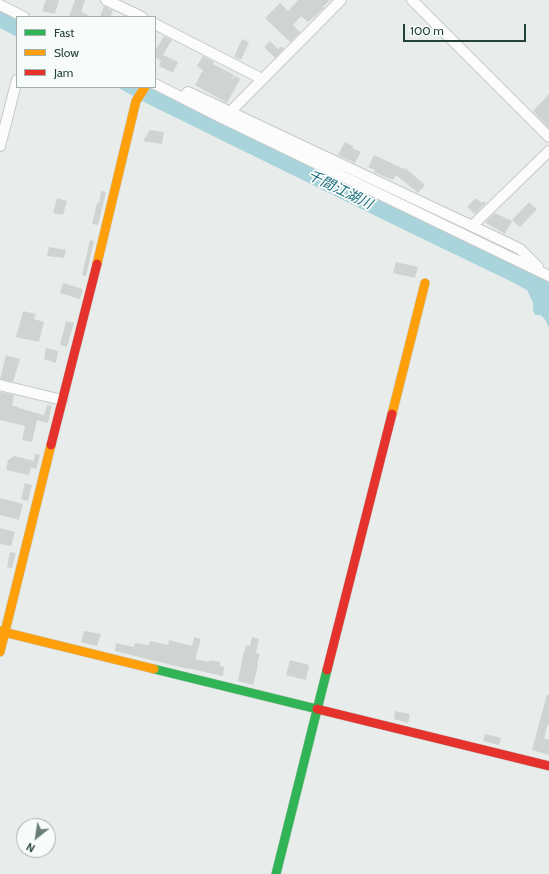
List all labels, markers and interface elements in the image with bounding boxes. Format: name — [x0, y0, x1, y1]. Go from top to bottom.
legend — [16, 16, 156, 88]
scale bar — [405, 16, 528, 42]
text: 100 m — [410, 23, 444, 38]
text: Fast — [54, 25, 74, 40]
text: Slow — [54, 45, 79, 60]
text: Jam — [54, 65, 73, 80]
water label: 千間江湖川 — [305, 167, 375, 213]
north arrow — [16, 818, 56, 858]
text: N — [24, 840, 37, 856]

